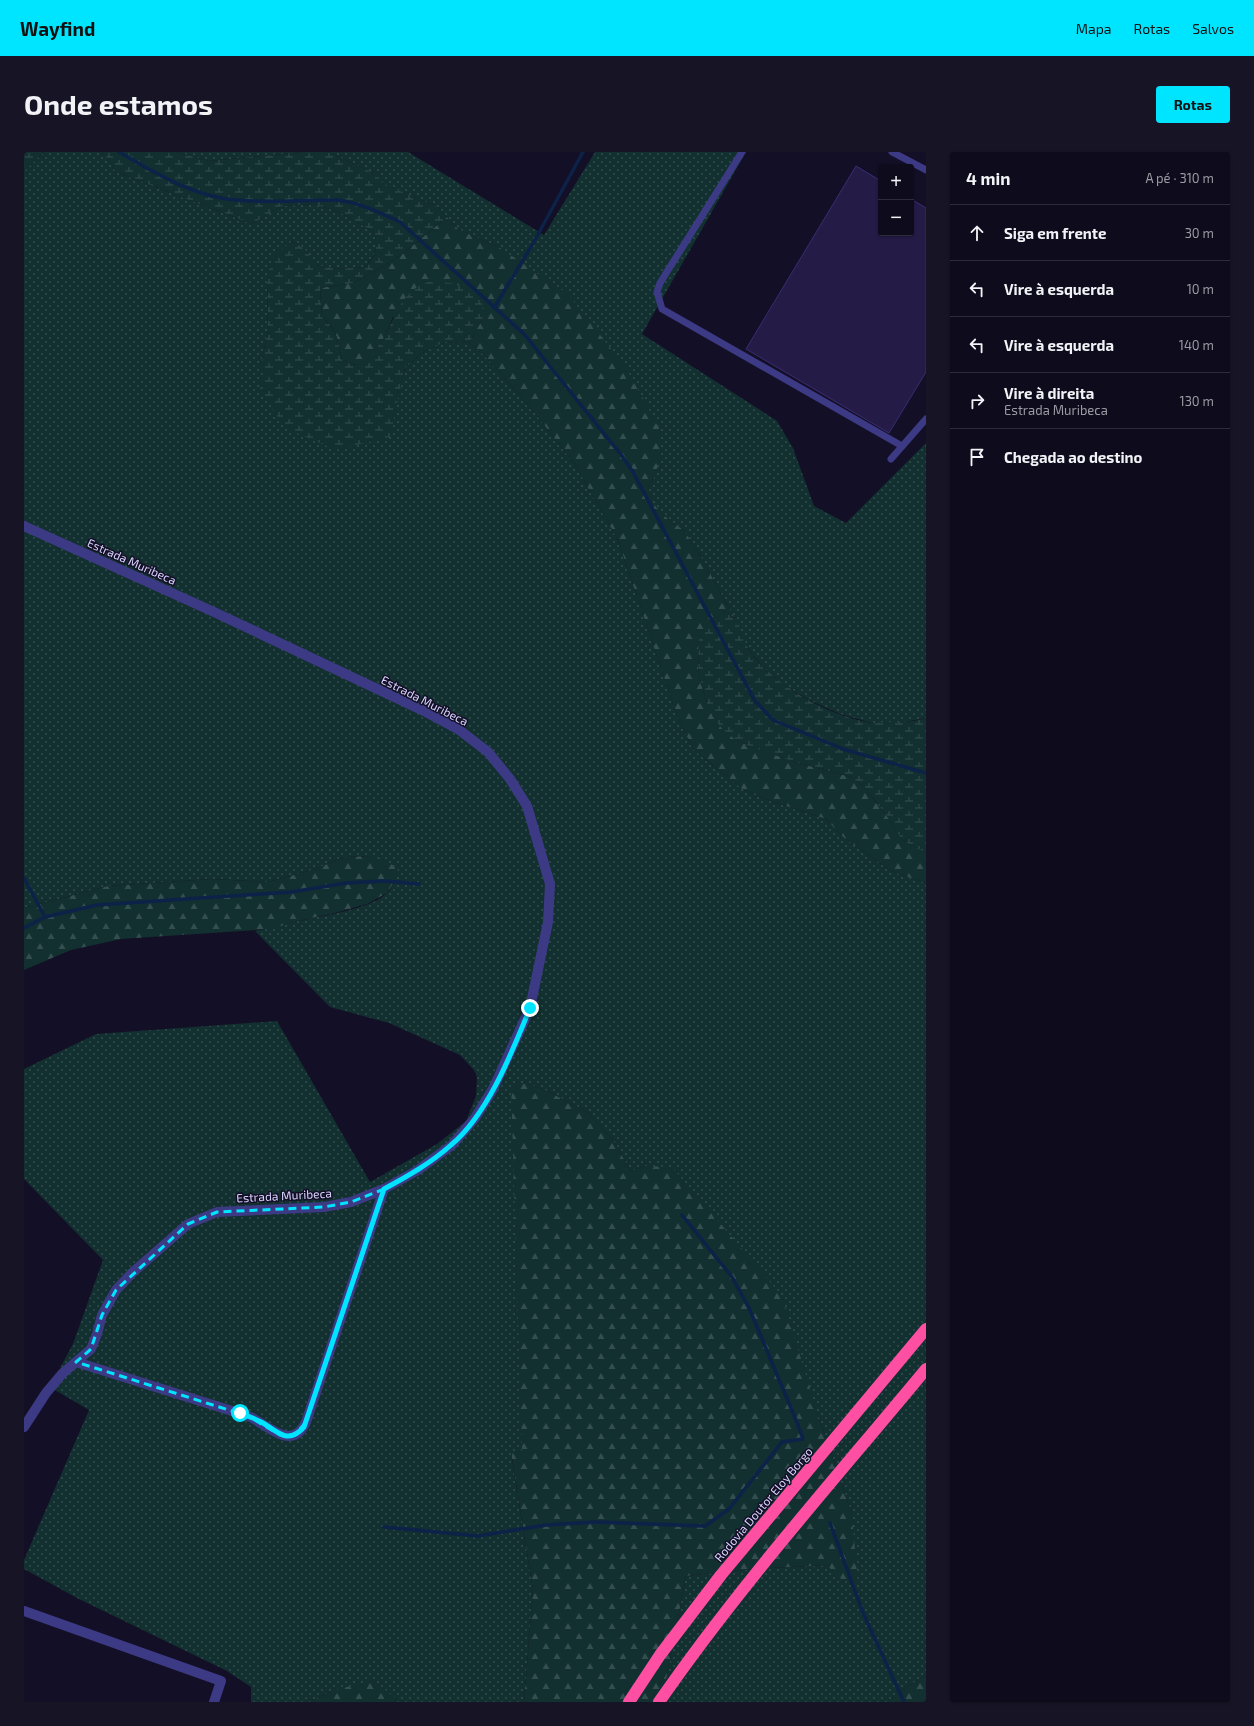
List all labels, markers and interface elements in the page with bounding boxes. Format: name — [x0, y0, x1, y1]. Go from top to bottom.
text: Wayfind — [20, 17, 95, 40]
text: Mapa — [1076, 20, 1112, 37]
text: Rotas — [1134, 20, 1170, 37]
text: Salvos — [1192, 20, 1234, 37]
button: Rotas — [1156, 86, 1230, 123]
text: Onde estamos — [24, 87, 213, 121]
map controls — [878, 164, 914, 236]
button: + — [878, 164, 914, 200]
text: 4 min — [966, 168, 1010, 188]
text: A pé · 310 m — [1145, 170, 1214, 186]
button: − — [878, 200, 914, 236]
icon: ahead — [966, 222, 988, 244]
text: Siga em frente — [1004, 224, 1106, 242]
text: 30 m — [1185, 225, 1214, 241]
icon: left — [966, 278, 988, 300]
text: Vire à esquerda — [1004, 280, 1114, 298]
text: 10 m — [1187, 281, 1214, 297]
icon: left — [966, 334, 988, 356]
text: Vire à esquerda — [1004, 336, 1114, 354]
text: 140 m — [1179, 337, 1214, 353]
text: Vire à direita — [1004, 384, 1094, 402]
icon: right — [966, 390, 988, 412]
text: 130 m — [1179, 393, 1214, 409]
text: Estrada Muribeca — [1004, 402, 1108, 418]
icon: arrive — [966, 446, 988, 468]
text: Chegada ao destino — [1004, 448, 1142, 466]
street label: Estrada Muribeca — [85, 535, 179, 587]
street label: Estrada Muribeca — [379, 672, 471, 728]
route end — [521, 999, 539, 1017]
street label: Estrada Muribeca — [236, 1186, 332, 1204]
route start — [231, 1404, 249, 1422]
street label: Rodovia Doutor Eloy Borgo — [711, 1444, 815, 1564]

